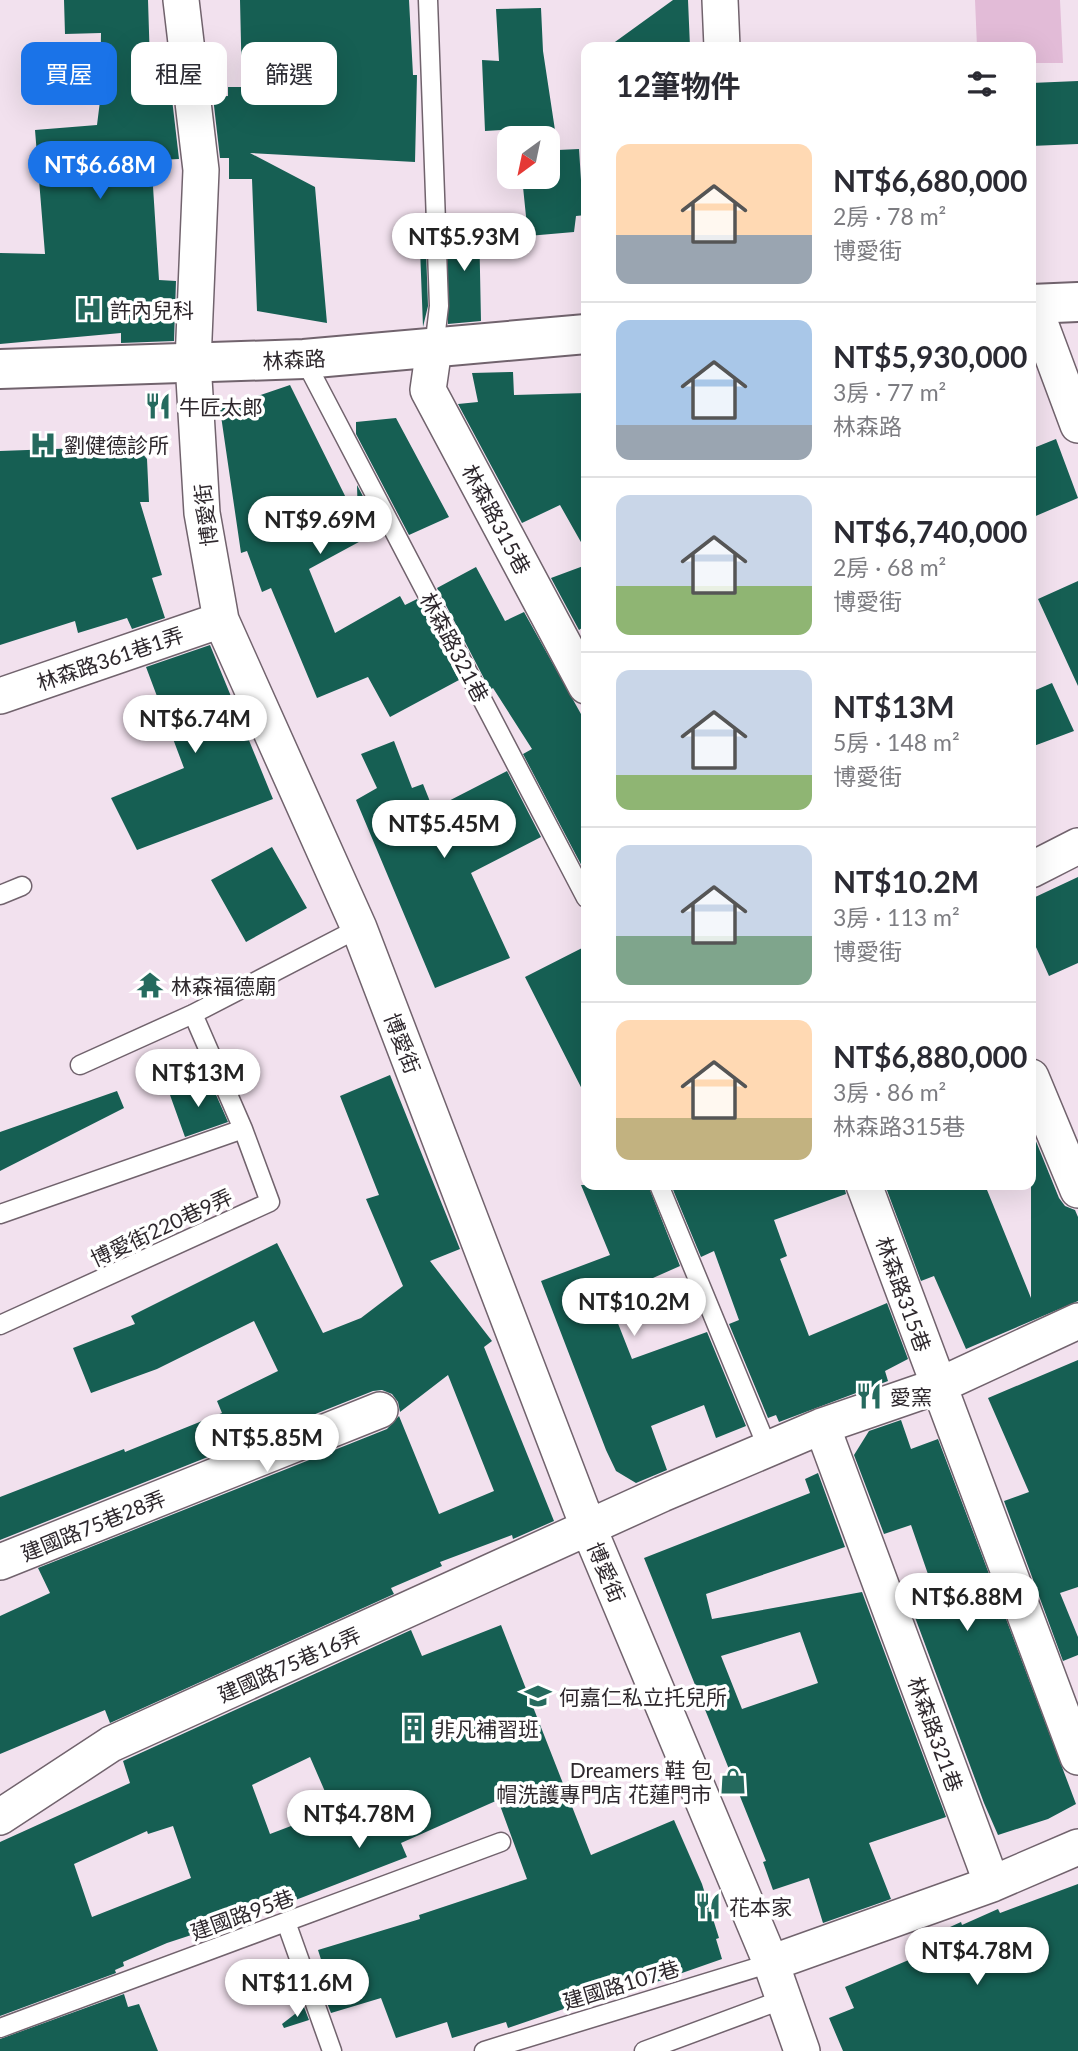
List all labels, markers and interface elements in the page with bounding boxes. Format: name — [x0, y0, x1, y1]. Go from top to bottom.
chip: 買屋 — [21, 42, 117, 105]
chip: 租屋 — [131, 42, 227, 105]
chip: 篩選 — [241, 42, 337, 105]
icon: filters — [963, 65, 1001, 103]
text: 12筆物件 — [616, 67, 741, 103]
north arrow — [497, 126, 560, 189]
map controls — [497, 126, 560, 189]
pin: NT$6.68M — [28, 142, 172, 201]
text: NT$6.68M — [44, 150, 156, 178]
text: NT$6,680,000 — [833, 162, 1027, 198]
icon: home — [672, 172, 756, 256]
text: 2房 · 78 m² — [833, 202, 946, 230]
pin: NT$5.93M — [392, 214, 536, 273]
text: NT$5.93M — [408, 222, 520, 250]
text: 博愛街 — [833, 236, 902, 264]
hospital icon: 許內兒科 — [74, 294, 104, 324]
place label: 許內兒科 — [110, 297, 194, 322]
text: NT$5,930,000 — [833, 338, 1027, 374]
street label: 林森路 — [262, 345, 326, 373]
icon: home — [672, 348, 756, 432]
text: 3房 · 77 m² — [833, 378, 946, 406]
restaurant icon: 牛匠太郎 — [143, 391, 173, 421]
place label: 牛匠太郎 — [179, 394, 263, 419]
text: 林森路 — [833, 412, 902, 440]
hospital icon: 劉健德診所 — [28, 429, 58, 459]
place label: 劉健德診所 — [64, 432, 169, 457]
street label: 林森路315巷 — [458, 460, 536, 578]
street label: 博愛街 — [189, 482, 221, 548]
pin: NT$9.69M — [248, 496, 392, 556]
text: NT$9.69M — [264, 505, 376, 533]
text: NT$6,740,000 — [833, 513, 1027, 549]
icon: home — [672, 523, 756, 607]
text: 2房 · 68 m² — [833, 553, 946, 581]
text: 博愛街 — [833, 587, 902, 615]
street label: 林森路321巷 — [416, 588, 494, 706]
street label: 林森路361巷1弄 — [33, 621, 187, 695]
text: NT$13M — [833, 688, 955, 724]
pin: NT$6.74M — [123, 696, 267, 755]
icon: home — [672, 698, 756, 782]
text: NT$6.74M — [139, 704, 251, 732]
text: 5房 · 148 m² — [833, 728, 960, 756]
text: 博愛街 — [833, 762, 902, 790]
pin: NT$5.45M — [372, 800, 516, 860]
text: NT$5.45M — [388, 809, 500, 837]
text: NT$10.2M — [833, 863, 979, 899]
icon: home — [672, 873, 756, 957]
text: 3房 · 113 m² — [833, 903, 960, 931]
text: 博愛街 — [833, 937, 902, 965]
temple icon: 林森福德廟 — [135, 970, 165, 1000]
place label: 林森福德廟 — [171, 973, 276, 998]
street label: 博愛街 — [380, 1009, 426, 1077]
text: NT$6,880,000 — [833, 1038, 1027, 1074]
icon: home — [672, 1048, 756, 1132]
pin: NT$13M — [141, 1050, 255, 1109]
text: NT$13M — [151, 1058, 245, 1086]
text: 3房 · 86 m² — [833, 1078, 946, 1106]
text: 林森路315巷 — [833, 1112, 965, 1140]
street label: 博愛街220巷9弄 — [86, 1183, 236, 1271]
street label: 林森路315巷 — [872, 1233, 936, 1355]
pin: NT$10.2M — [562, 1278, 706, 1338]
text: NT$10.2M — [578, 1287, 690, 1315]
restaurant icon: 愛窯 — [854, 1381, 884, 1411]
place label: 愛窯 — [890, 1384, 932, 1409]
pin: NT$5.85M — [195, 1414, 339, 1474]
text: NT$5.85M — [211, 1423, 323, 1451]
street label: 建國路75巷28弄 — [17, 1485, 169, 1565]
street label: 博愛街 — [583, 1538, 631, 1606]
pin: NT$6.88M — [895, 1574, 1039, 1633]
text: NT$6.88M — [911, 1582, 1023, 1610]
street label: 建國路75巷16弄 — [214, 1621, 364, 1707]
street label: 林森路321巷 — [904, 1673, 968, 1795]
school or university icon: 何嘉仁私立托兒所 — [523, 1681, 553, 1711]
place label: 何嘉仁私立托兒所 — [559, 1684, 727, 1709]
building icon: 非凡補習班 — [398, 1713, 428, 1743]
place label: 非凡補習班 — [434, 1716, 539, 1741]
place label: Dreamers 鞋 包 帽洗護專門店 花蓮門市 — [497, 1757, 712, 1806]
shop icon: Dreamers 鞋 包 帽洗護專門店 花蓮門市 — [718, 1766, 748, 1796]
pin: NT$4.78M — [287, 1790, 431, 1850]
text: NT$4.78M — [303, 1799, 415, 1827]
street label: 建國路95巷 — [187, 1884, 297, 1944]
restaurant icon: 花本家 — [693, 1891, 723, 1921]
place label: 花本家 — [729, 1894, 792, 1919]
pin: NT$4.78M — [905, 1927, 1049, 1987]
text: NT$4.78M — [921, 1936, 1033, 1964]
street label: 建國路107巷 — [560, 1954, 682, 2014]
pin: NT$11.6M — [225, 1960, 369, 2019]
text: NT$11.6M — [241, 1968, 353, 1996]

